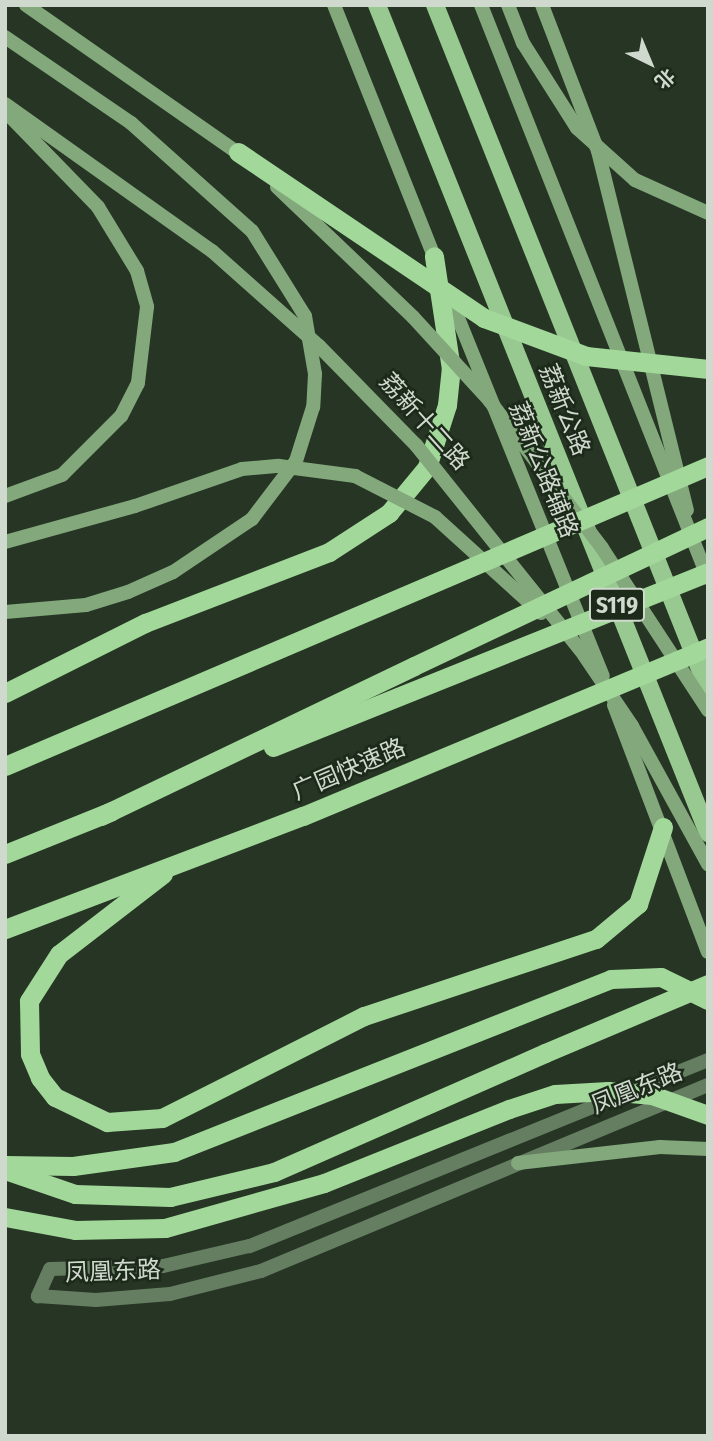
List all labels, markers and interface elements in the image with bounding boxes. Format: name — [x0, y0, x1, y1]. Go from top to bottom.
north arrow — [615, 28, 685, 98]
text: 北 — [650, 64, 679, 94]
street label: 荔新公路 — [533, 360, 595, 460]
street label: 荔新十二路 — [373, 368, 475, 476]
street label: 荔新公路辅路 — [503, 398, 583, 542]
road number: S119 — [587, 586, 647, 624]
street label: 广园快速路 — [288, 733, 410, 807]
street label: 凤凰东路 — [587, 1058, 687, 1120]
street label: 凤凰东路 — [65, 1256, 161, 1288]

